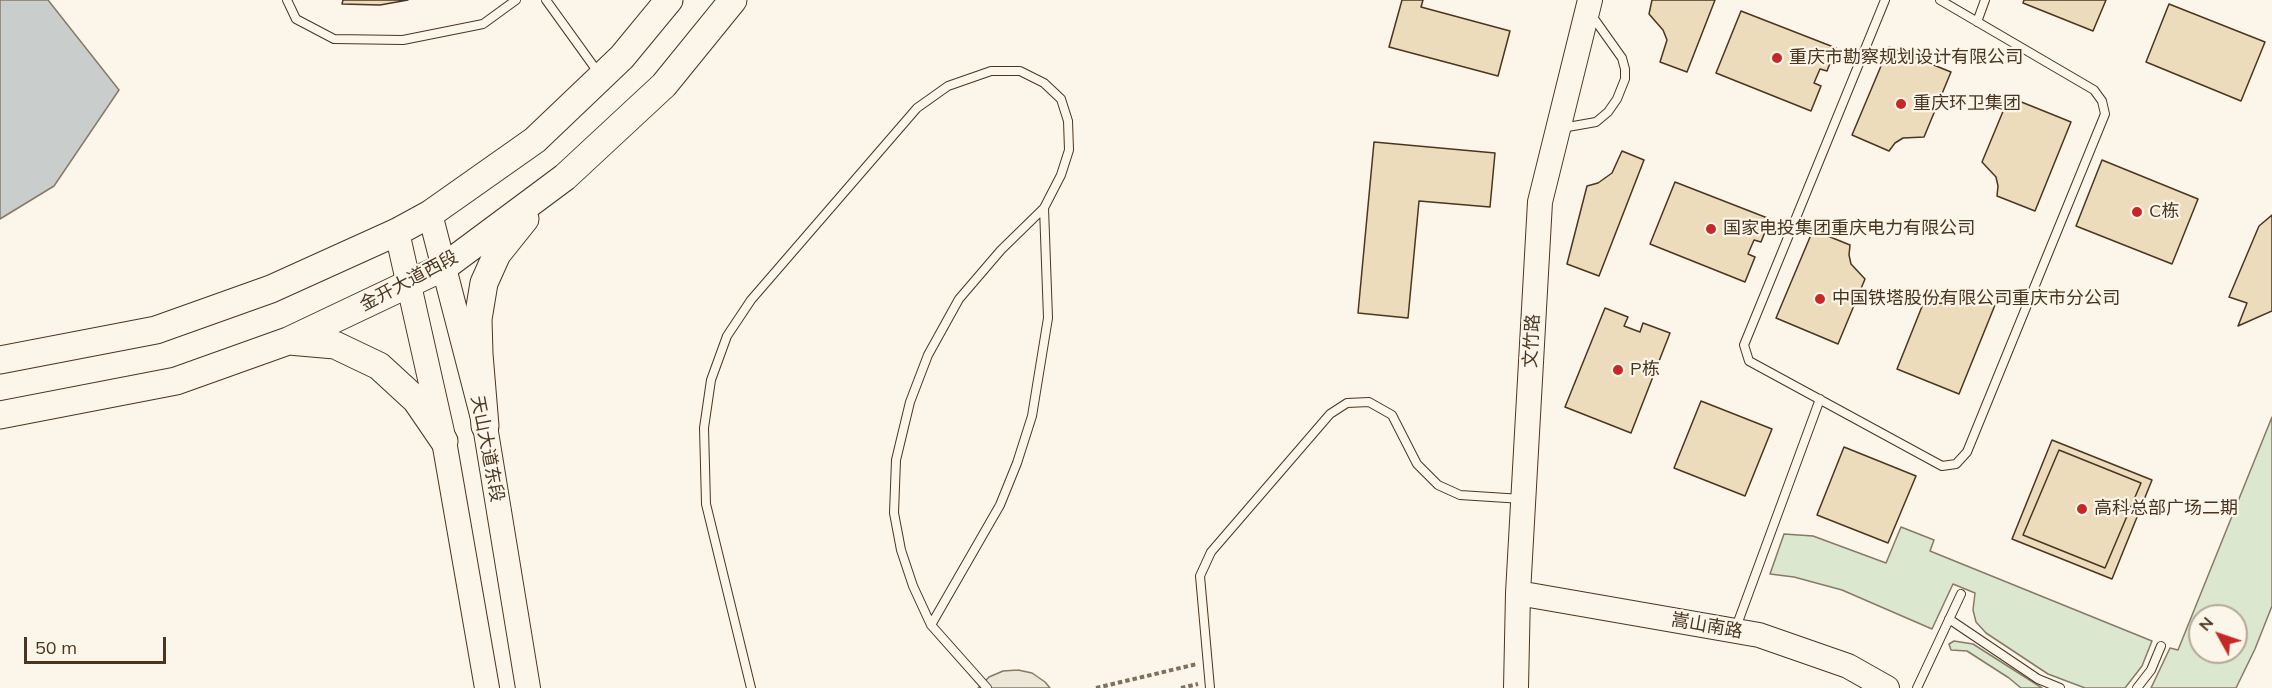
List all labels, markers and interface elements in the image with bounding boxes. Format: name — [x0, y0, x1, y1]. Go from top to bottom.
place label: 重庆市勘察规划设计有限公司 — [1789, 47, 2023, 69]
marker: 重庆市勘察规划设计有限公司 — [1770, 51, 1784, 65]
place label: 重庆环卫集团 — [1913, 93, 2021, 115]
marker: 重庆环卫集团 — [1894, 97, 1908, 111]
place label: C栋 — [2149, 201, 2179, 223]
marker: C栋 — [2130, 205, 2144, 219]
place label: 国家电投集团重庆电力有限公司 — [1723, 218, 1975, 240]
marker: 国家电投集团重庆电力有限公司 — [1704, 222, 1718, 236]
street label: 金开大道西段 — [356, 246, 462, 316]
place label: 中国铁塔股份有限公司重庆市分公司 — [1832, 288, 2120, 310]
marker: 中国铁塔股份有限公司重庆市分公司 — [1813, 292, 1827, 306]
street label: 文竹路 — [1520, 313, 1544, 369]
place label: P栋 — [1630, 359, 1660, 381]
marker: P栋 — [1611, 363, 1625, 377]
street label: 天山大道东段 — [466, 394, 508, 504]
place label: 高科总部广场二期 — [2094, 498, 2238, 520]
marker: 高科总部广场二期 — [2075, 502, 2089, 516]
north arrow — [2188, 604, 2248, 664]
street label: 嵩山南路 — [1670, 609, 1744, 643]
text: N — [2194, 613, 2217, 635]
scale bar — [27, 625, 170, 663]
text: 50 m — [35, 636, 77, 659]

